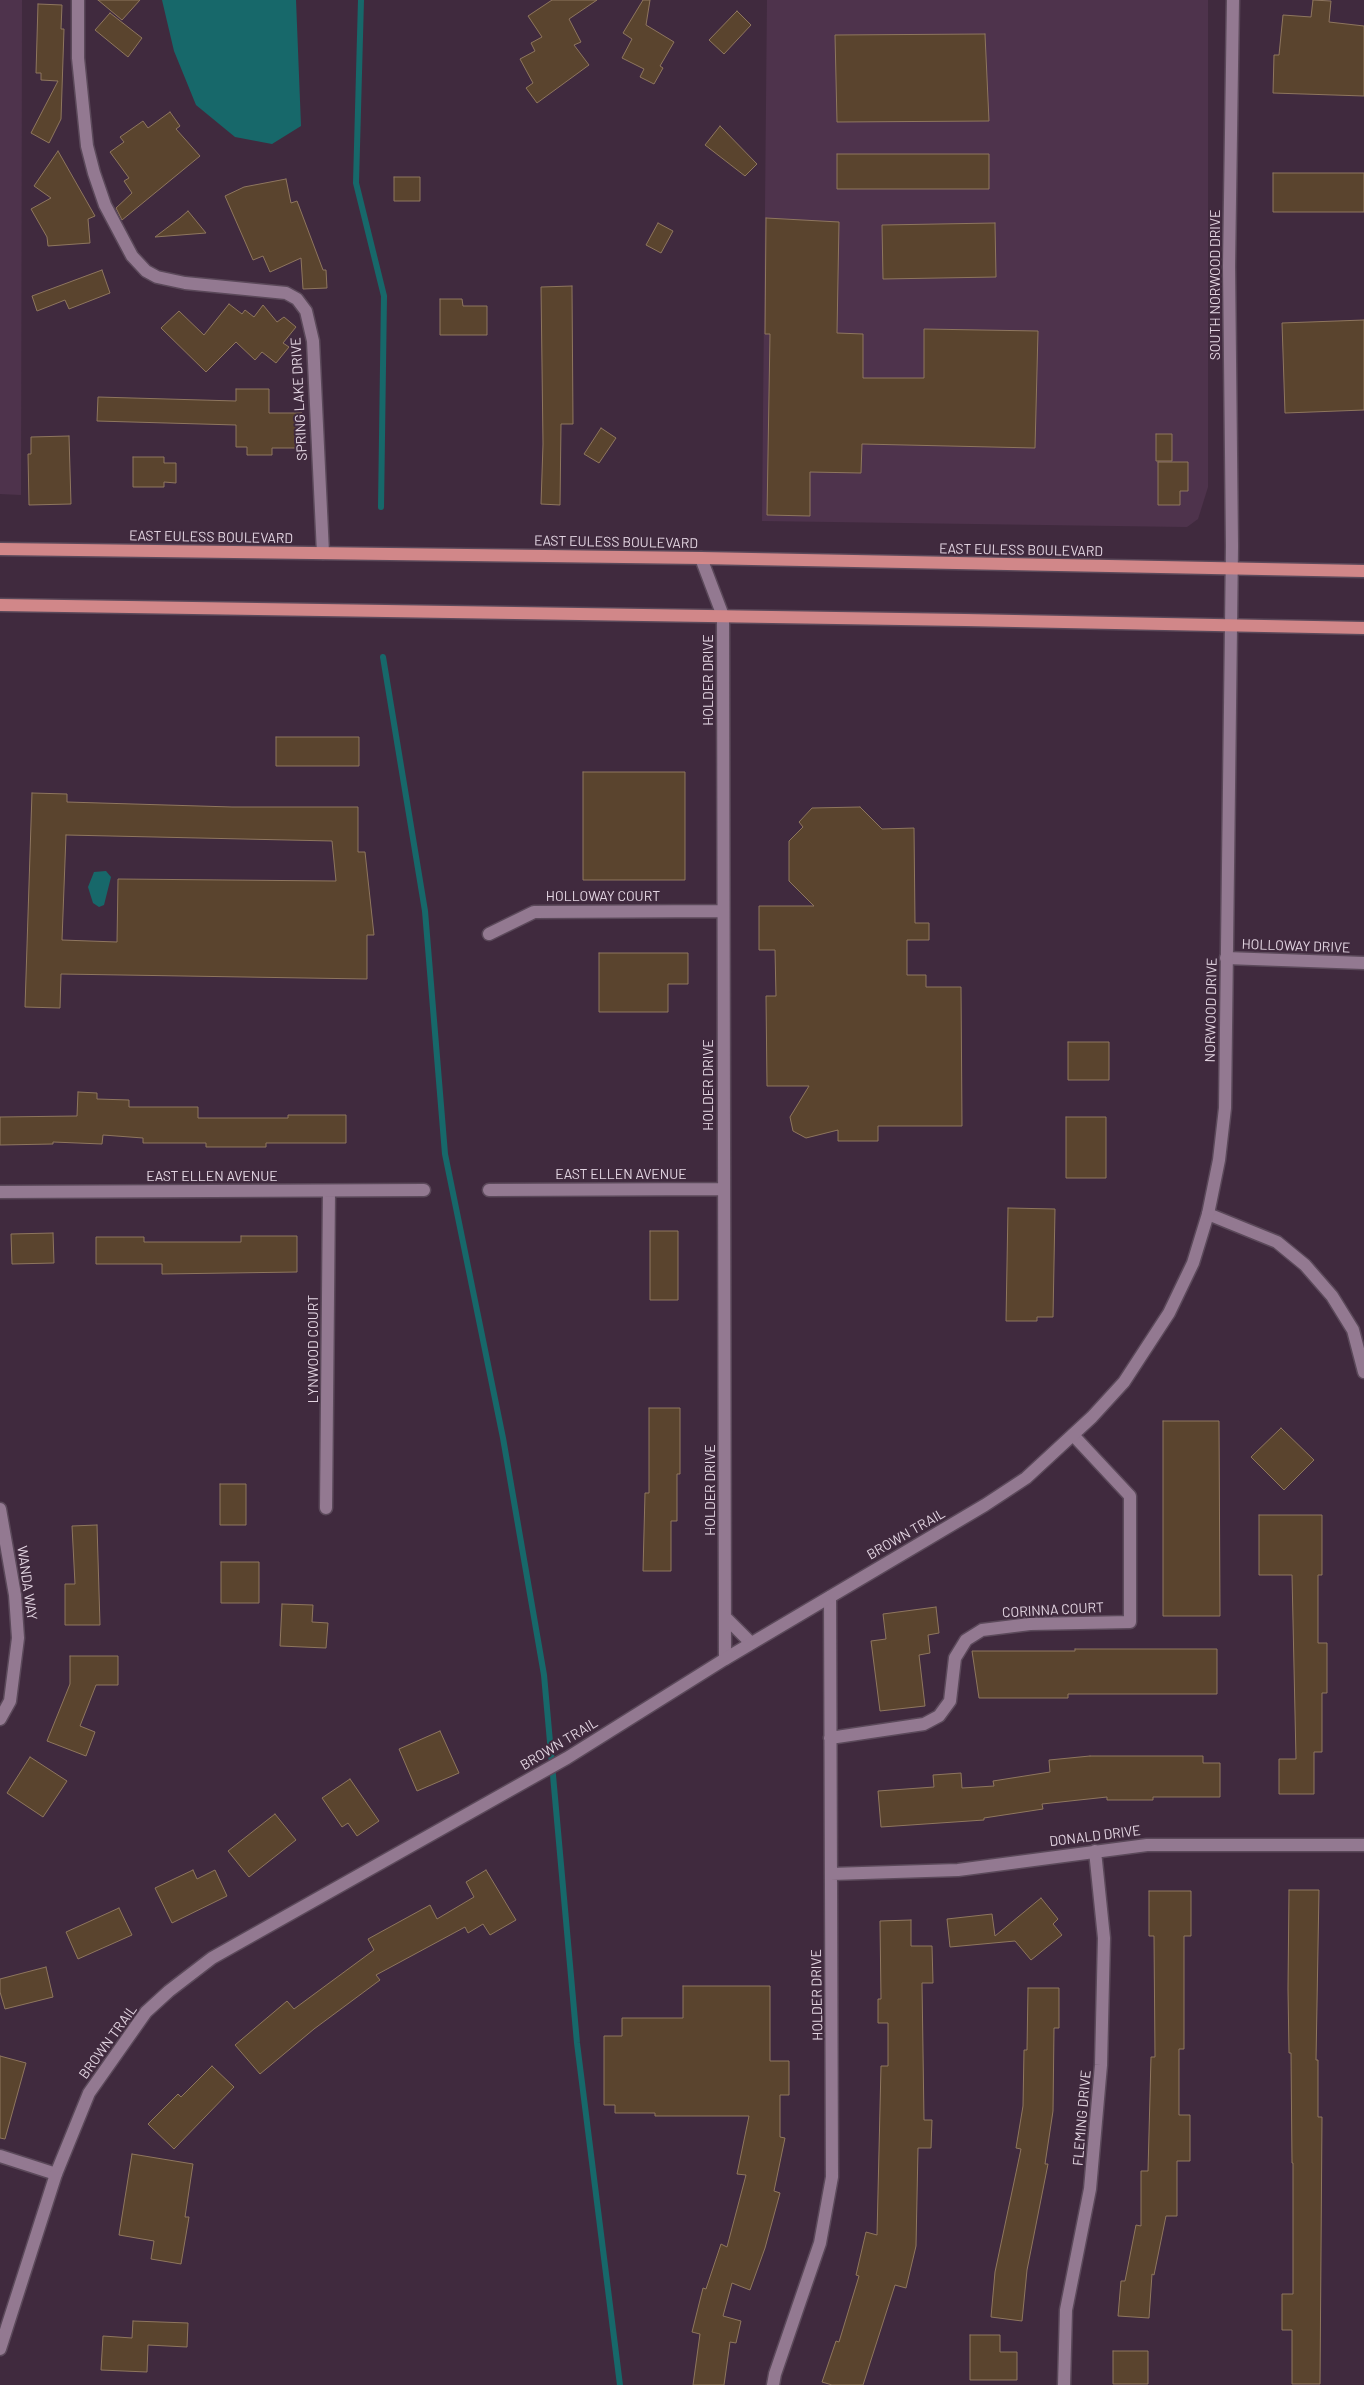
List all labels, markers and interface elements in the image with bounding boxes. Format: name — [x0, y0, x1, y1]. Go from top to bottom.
street label: SOUTH NORWOOD DRIVE — [1207, 210, 1223, 360]
street label: SPRING LAKE DRIVE — [287, 337, 311, 461]
street label: EAST EULESS BOULEVARD — [129, 527, 293, 547]
street label: EAST EULESS BOULEVARD — [534, 532, 698, 552]
street label: EAST EULESS BOULEVARD — [939, 540, 1103, 560]
street label: HOLDER DRIVE — [700, 634, 716, 726]
street label: HOLLOWAY COURT — [546, 888, 660, 904]
street label: HOLLOWAY DRIVE — [1241, 936, 1351, 956]
street label: NORWOOD DRIVE — [1202, 957, 1220, 1063]
street label: HOLDER DRIVE — [700, 1039, 716, 1131]
street label: EAST ELLEN AVENUE — [555, 1166, 687, 1182]
street label: EAST ELLEN AVENUE — [146, 1168, 278, 1184]
street label: LYNWOOD COURT — [305, 1295, 321, 1403]
street label: HOLDER DRIVE — [702, 1444, 718, 1536]
street label: BROWN TRAIL — [864, 1505, 948, 1563]
street label: WANDA WAY — [13, 1545, 41, 1621]
street label: CORINNA COURT — [1002, 1599, 1104, 1621]
street label: BROWN TRAIL — [517, 1714, 601, 1774]
street label: DONALD DRIVE — [1048, 1822, 1142, 1850]
street label: HOLDER DRIVE — [808, 1949, 826, 2041]
street label: BROWN TRAIL — [76, 2002, 140, 2082]
street label: FLEMING DRIVE — [1069, 2069, 1095, 2167]

